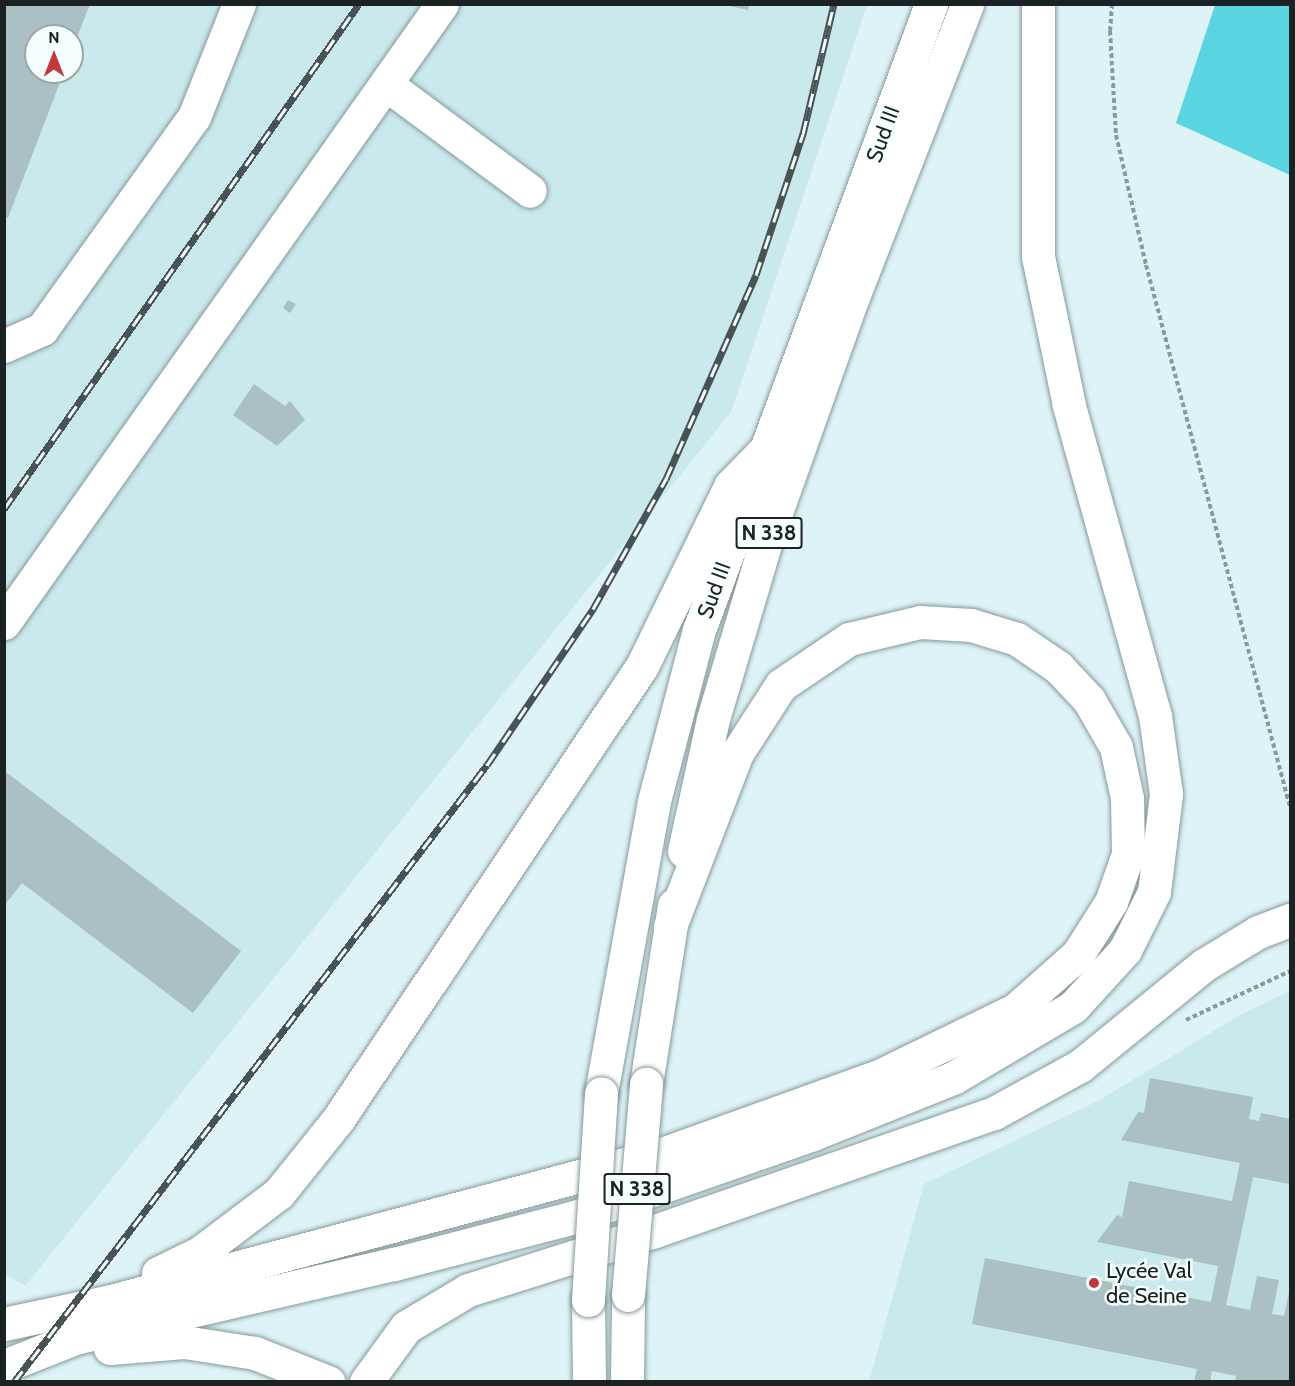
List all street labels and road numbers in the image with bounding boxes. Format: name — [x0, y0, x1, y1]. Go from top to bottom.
street label: Sud III — [861, 102, 905, 166]
road number: N 338 — [734, 515, 804, 551]
street label: Sud III — [692, 558, 736, 622]
road number: N 338 — [602, 1171, 672, 1207]

